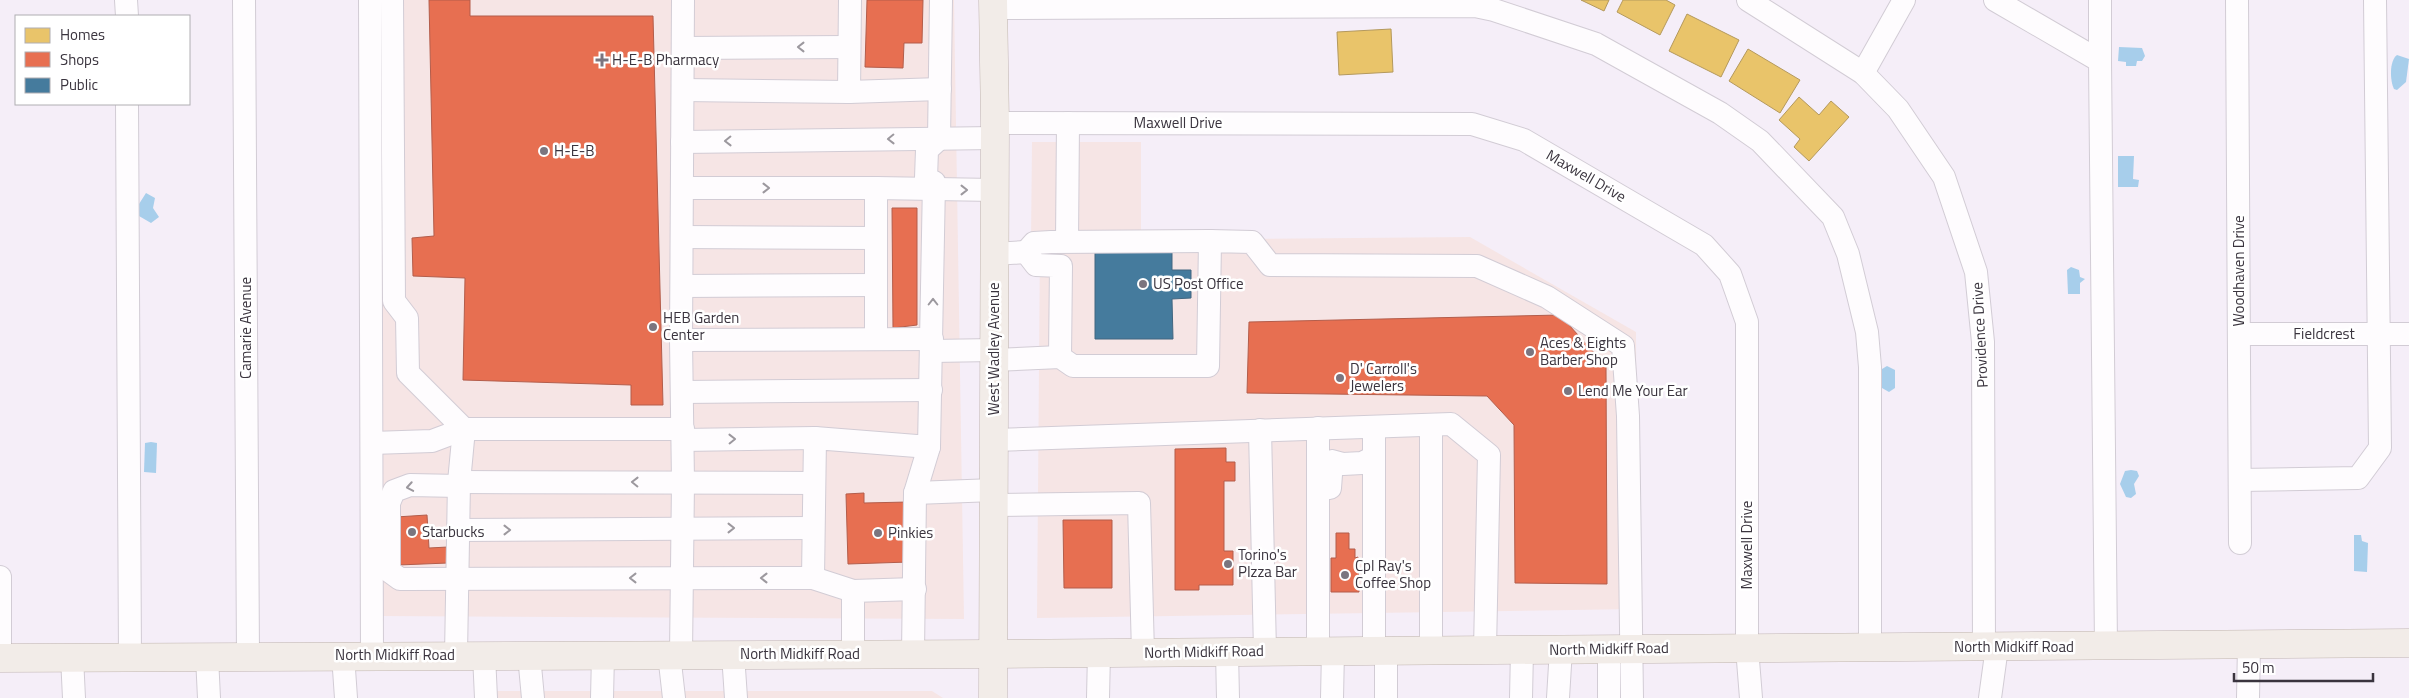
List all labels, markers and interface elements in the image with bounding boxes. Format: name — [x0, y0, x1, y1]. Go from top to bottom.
legend — [15, 15, 190, 105]
text: Homes — [60, 23, 105, 46]
one-way arrow — [796, 42, 804, 52]
text: Shops — [60, 48, 99, 71]
place label: H-E-B Pharmacy — [612, 48, 719, 71]
marker: H-E-B Pharmacy — [596, 54, 608, 66]
text: Public — [60, 73, 98, 96]
street label: Maxwell Drive — [1134, 111, 1222, 134]
one-way arrow — [886, 134, 894, 144]
one-way arrow — [724, 136, 732, 147]
place label: H-E-B — [554, 139, 595, 162]
street label: Maxwell Drive — [1542, 143, 1630, 208]
marker: H-E-B — [538, 145, 550, 157]
one-way arrow — [762, 183, 770, 193]
one-way arrow — [960, 185, 968, 195]
street label: Woodhaven Drive — [2227, 215, 2250, 327]
place label: US Post Office — [1153, 272, 1244, 295]
street label: Camarie Avenue — [234, 277, 257, 379]
marker: US Post Office — [1137, 278, 1149, 290]
street label: Providence Drive — [1965, 282, 1994, 389]
street label: West Wadley Avenue — [982, 283, 1005, 416]
one-way arrow — [928, 298, 938, 306]
place label: HEB Garden Center — [663, 306, 739, 346]
marker: HEB Garden Center — [647, 321, 659, 333]
street label: Fieldcrest — [2293, 322, 2356, 345]
place label: Aces & Eights Barber Shop — [1540, 331, 1626, 371]
marker: Aces & Eights Barber Shop — [1524, 346, 1536, 358]
place label: D' Carroll's Jewelers — [1350, 357, 1417, 397]
marker: D' Carroll's Jewelers — [1334, 372, 1346, 384]
place label: Lend Me Your Ear — [1578, 379, 1688, 402]
marker: Lend Me Your Ear — [1562, 385, 1574, 397]
one-way arrow — [728, 434, 736, 444]
one-way arrow — [630, 477, 638, 487]
one-way arrow — [406, 481, 415, 491]
street label: Maxwell Drive — [1735, 501, 1758, 589]
place label: Starbucks — [422, 520, 485, 543]
place label: Pinkies — [888, 521, 933, 544]
one-way arrow — [728, 523, 735, 533]
one-way arrow — [504, 525, 511, 535]
marker: Starbucks — [406, 526, 418, 538]
marker: Pinkies — [872, 527, 884, 539]
place label: Torino's PIzza Bar — [1238, 543, 1297, 583]
place label: Cpl Ray's Coffee Shop — [1355, 554, 1431, 594]
marker: Torino's PIzza Bar — [1222, 558, 1234, 570]
marker: Cpl Ray's Coffee Shop — [1339, 569, 1351, 581]
one-way arrow — [628, 573, 636, 583]
one-way arrow — [760, 573, 768, 583]
street label: North Midkiff Road — [1954, 635, 2074, 658]
street label: North Midkiff Road — [1549, 636, 1669, 661]
street label: North Midkiff Road — [1144, 639, 1264, 664]
street label: North Midkiff Road — [740, 642, 860, 665]
street label: North Midkiff Road — [335, 643, 455, 666]
scale bar — [2234, 650, 2373, 682]
text: 50 m — [2242, 656, 2275, 679]

